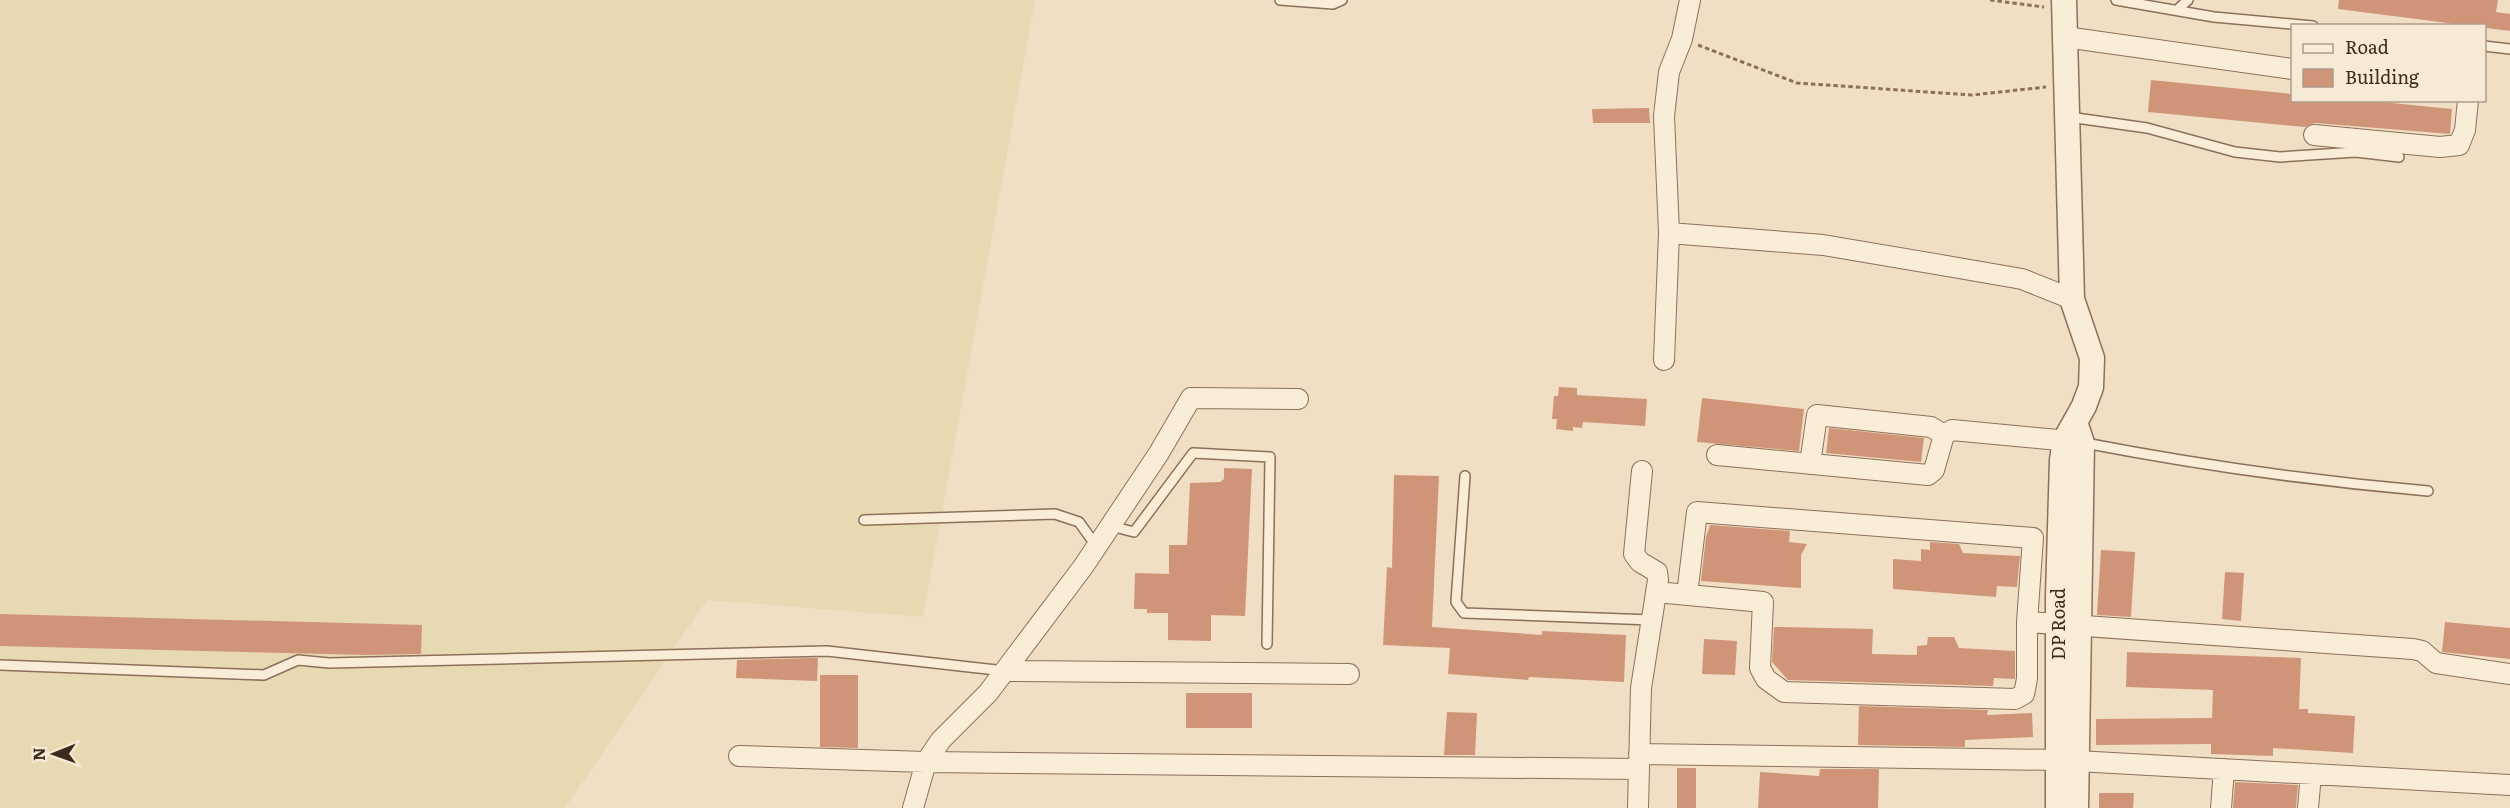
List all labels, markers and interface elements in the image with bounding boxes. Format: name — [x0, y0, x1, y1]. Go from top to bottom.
legend — [2291, 24, 2486, 102]
text: Road — [2345, 33, 2389, 60]
text: Building — [2345, 63, 2420, 90]
street label: DP Road — [2044, 588, 2071, 660]
north arrow — [24, 724, 84, 784]
text: N — [26, 747, 50, 761]

